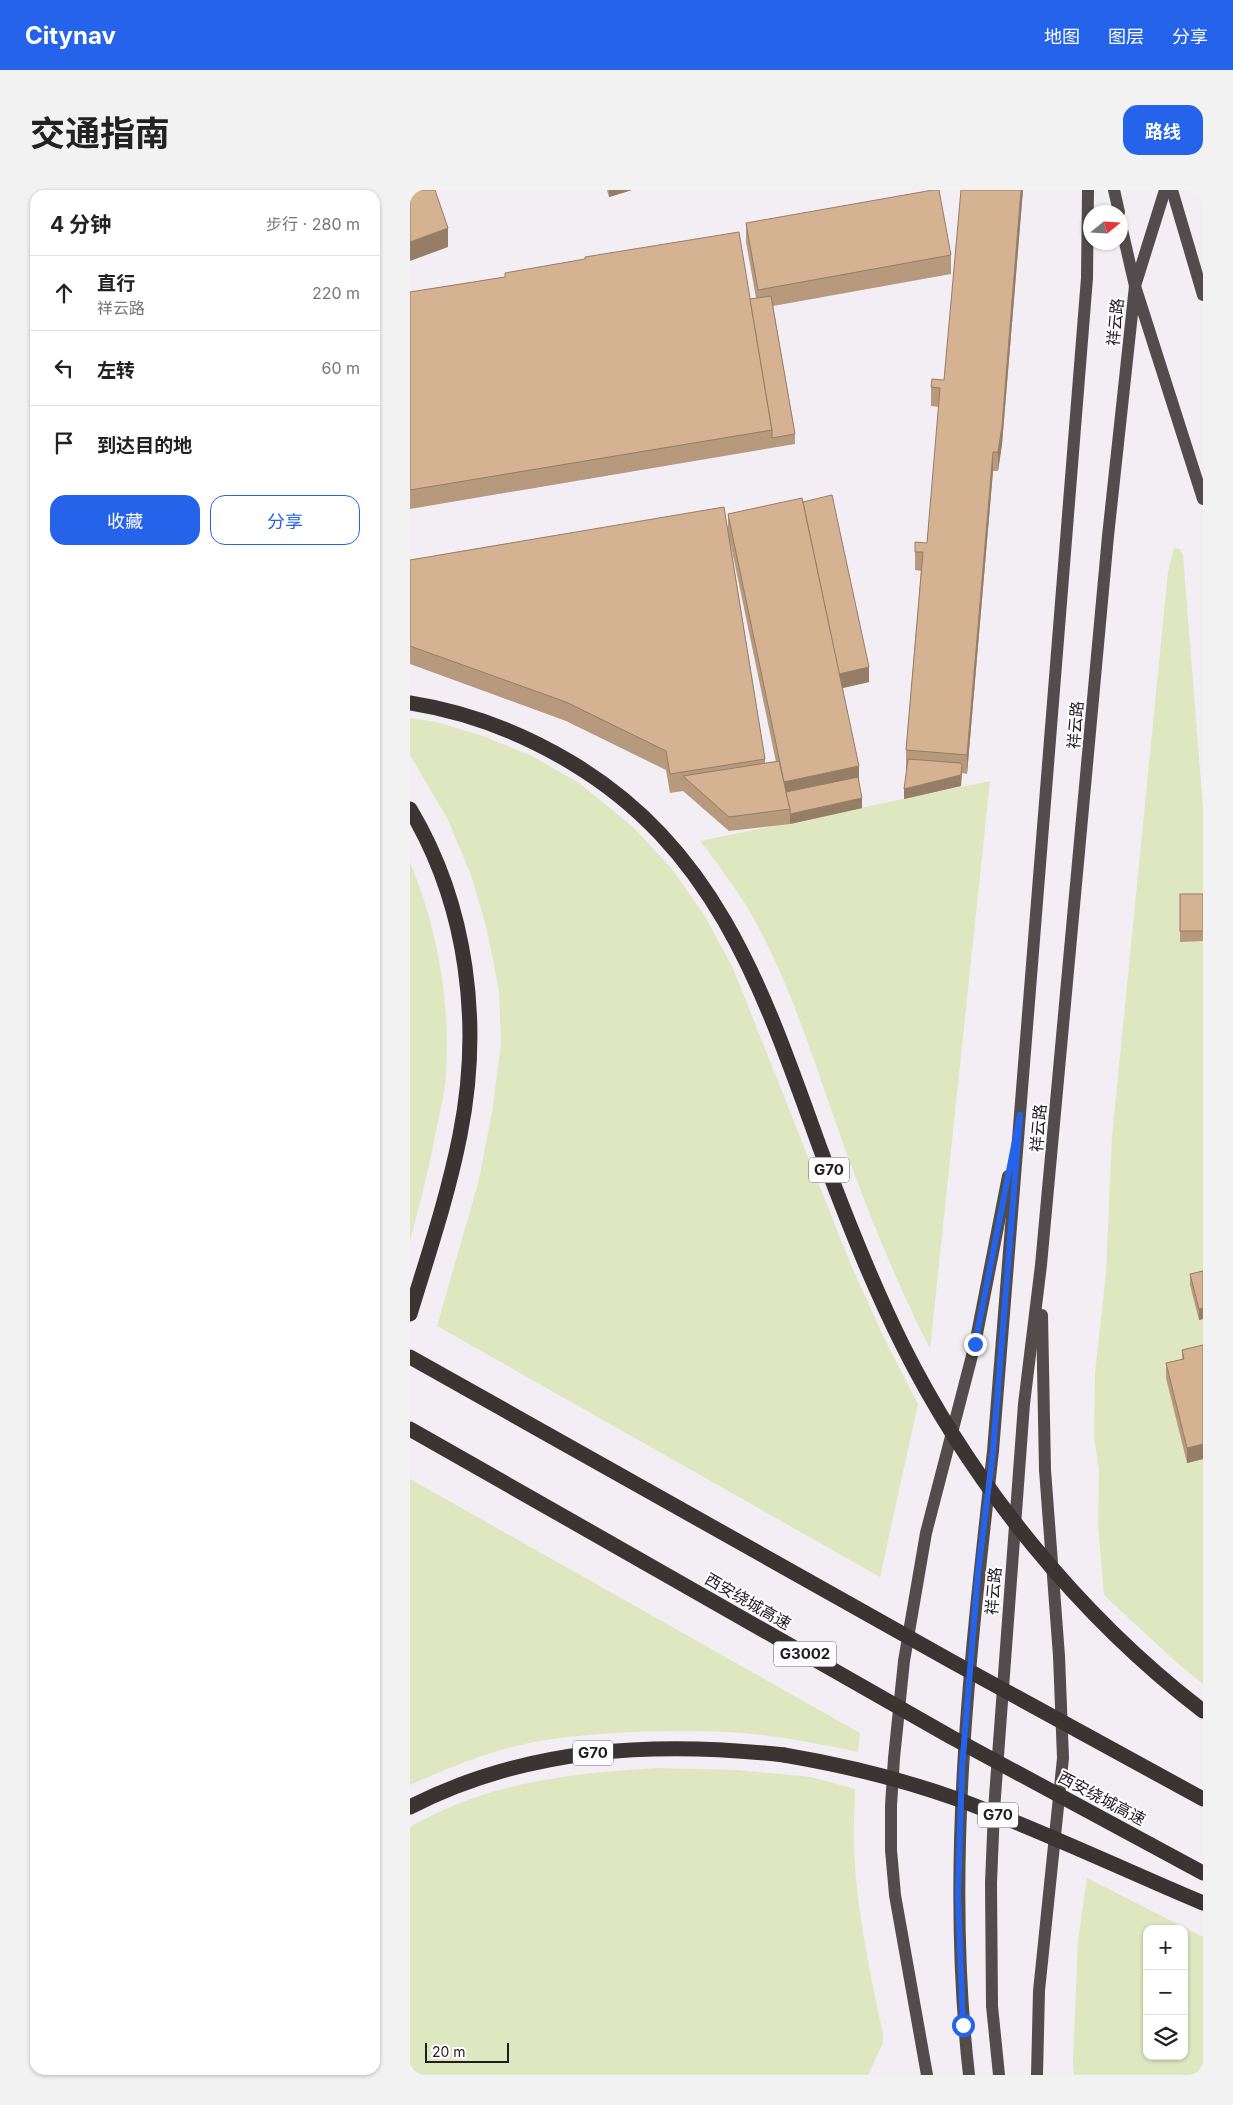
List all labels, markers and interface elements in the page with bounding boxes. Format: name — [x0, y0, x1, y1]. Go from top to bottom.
text: Citynav — [25, 21, 116, 50]
text: 地图 — [1044, 26, 1080, 47]
text: 图层 — [1108, 26, 1144, 47]
text: 分享 — [1172, 26, 1208, 47]
button: 路线 — [1123, 105, 1203, 155]
text: 交通指南 — [30, 112, 170, 154]
north arrow — [1083, 205, 1128, 250]
text: 4 分钟 — [50, 212, 111, 237]
text: 步行 · 280 m — [266, 214, 360, 234]
text: 直行 — [97, 272, 135, 295]
icon: ahead — [50, 279, 78, 307]
text: 220 m — [312, 283, 360, 303]
street label: 祥云路 — [1103, 297, 1127, 347]
text: 祥云路 — [97, 298, 145, 318]
icon: left — [50, 354, 78, 382]
text: 60 m — [321, 358, 360, 378]
text: 左转 — [97, 359, 135, 382]
icon: arrive — [50, 429, 78, 457]
text: 到达目的地 — [97, 434, 192, 457]
button: 收藏 — [50, 495, 200, 545]
button: 分享 — [210, 495, 360, 545]
street label: 祥云路 — [1063, 700, 1087, 750]
street label: 祥云路 — [1026, 1103, 1050, 1153]
road number: G70 — [809, 1158, 849, 1182]
route end — [964, 1333, 987, 1356]
street label: 祥云路 — [981, 1566, 1005, 1616]
street label: 西安绕城高速 — [701, 1568, 795, 1634]
road number: G3002 — [774, 1642, 836, 1666]
road number: G70 — [573, 1740, 613, 1766]
street label: 西安绕城高速 — [1055, 1767, 1149, 1829]
road number: G70 — [978, 1802, 1018, 1828]
map controls — [1143, 1925, 1188, 2060]
button: + — [1143, 1925, 1188, 1970]
button: − — [1143, 1970, 1188, 2015]
route start — [952, 2014, 975, 2037]
button: layers — [1143, 2015, 1188, 2060]
scale bar — [425, 2040, 509, 2063]
text: 20 m — [432, 2043, 466, 2060]

